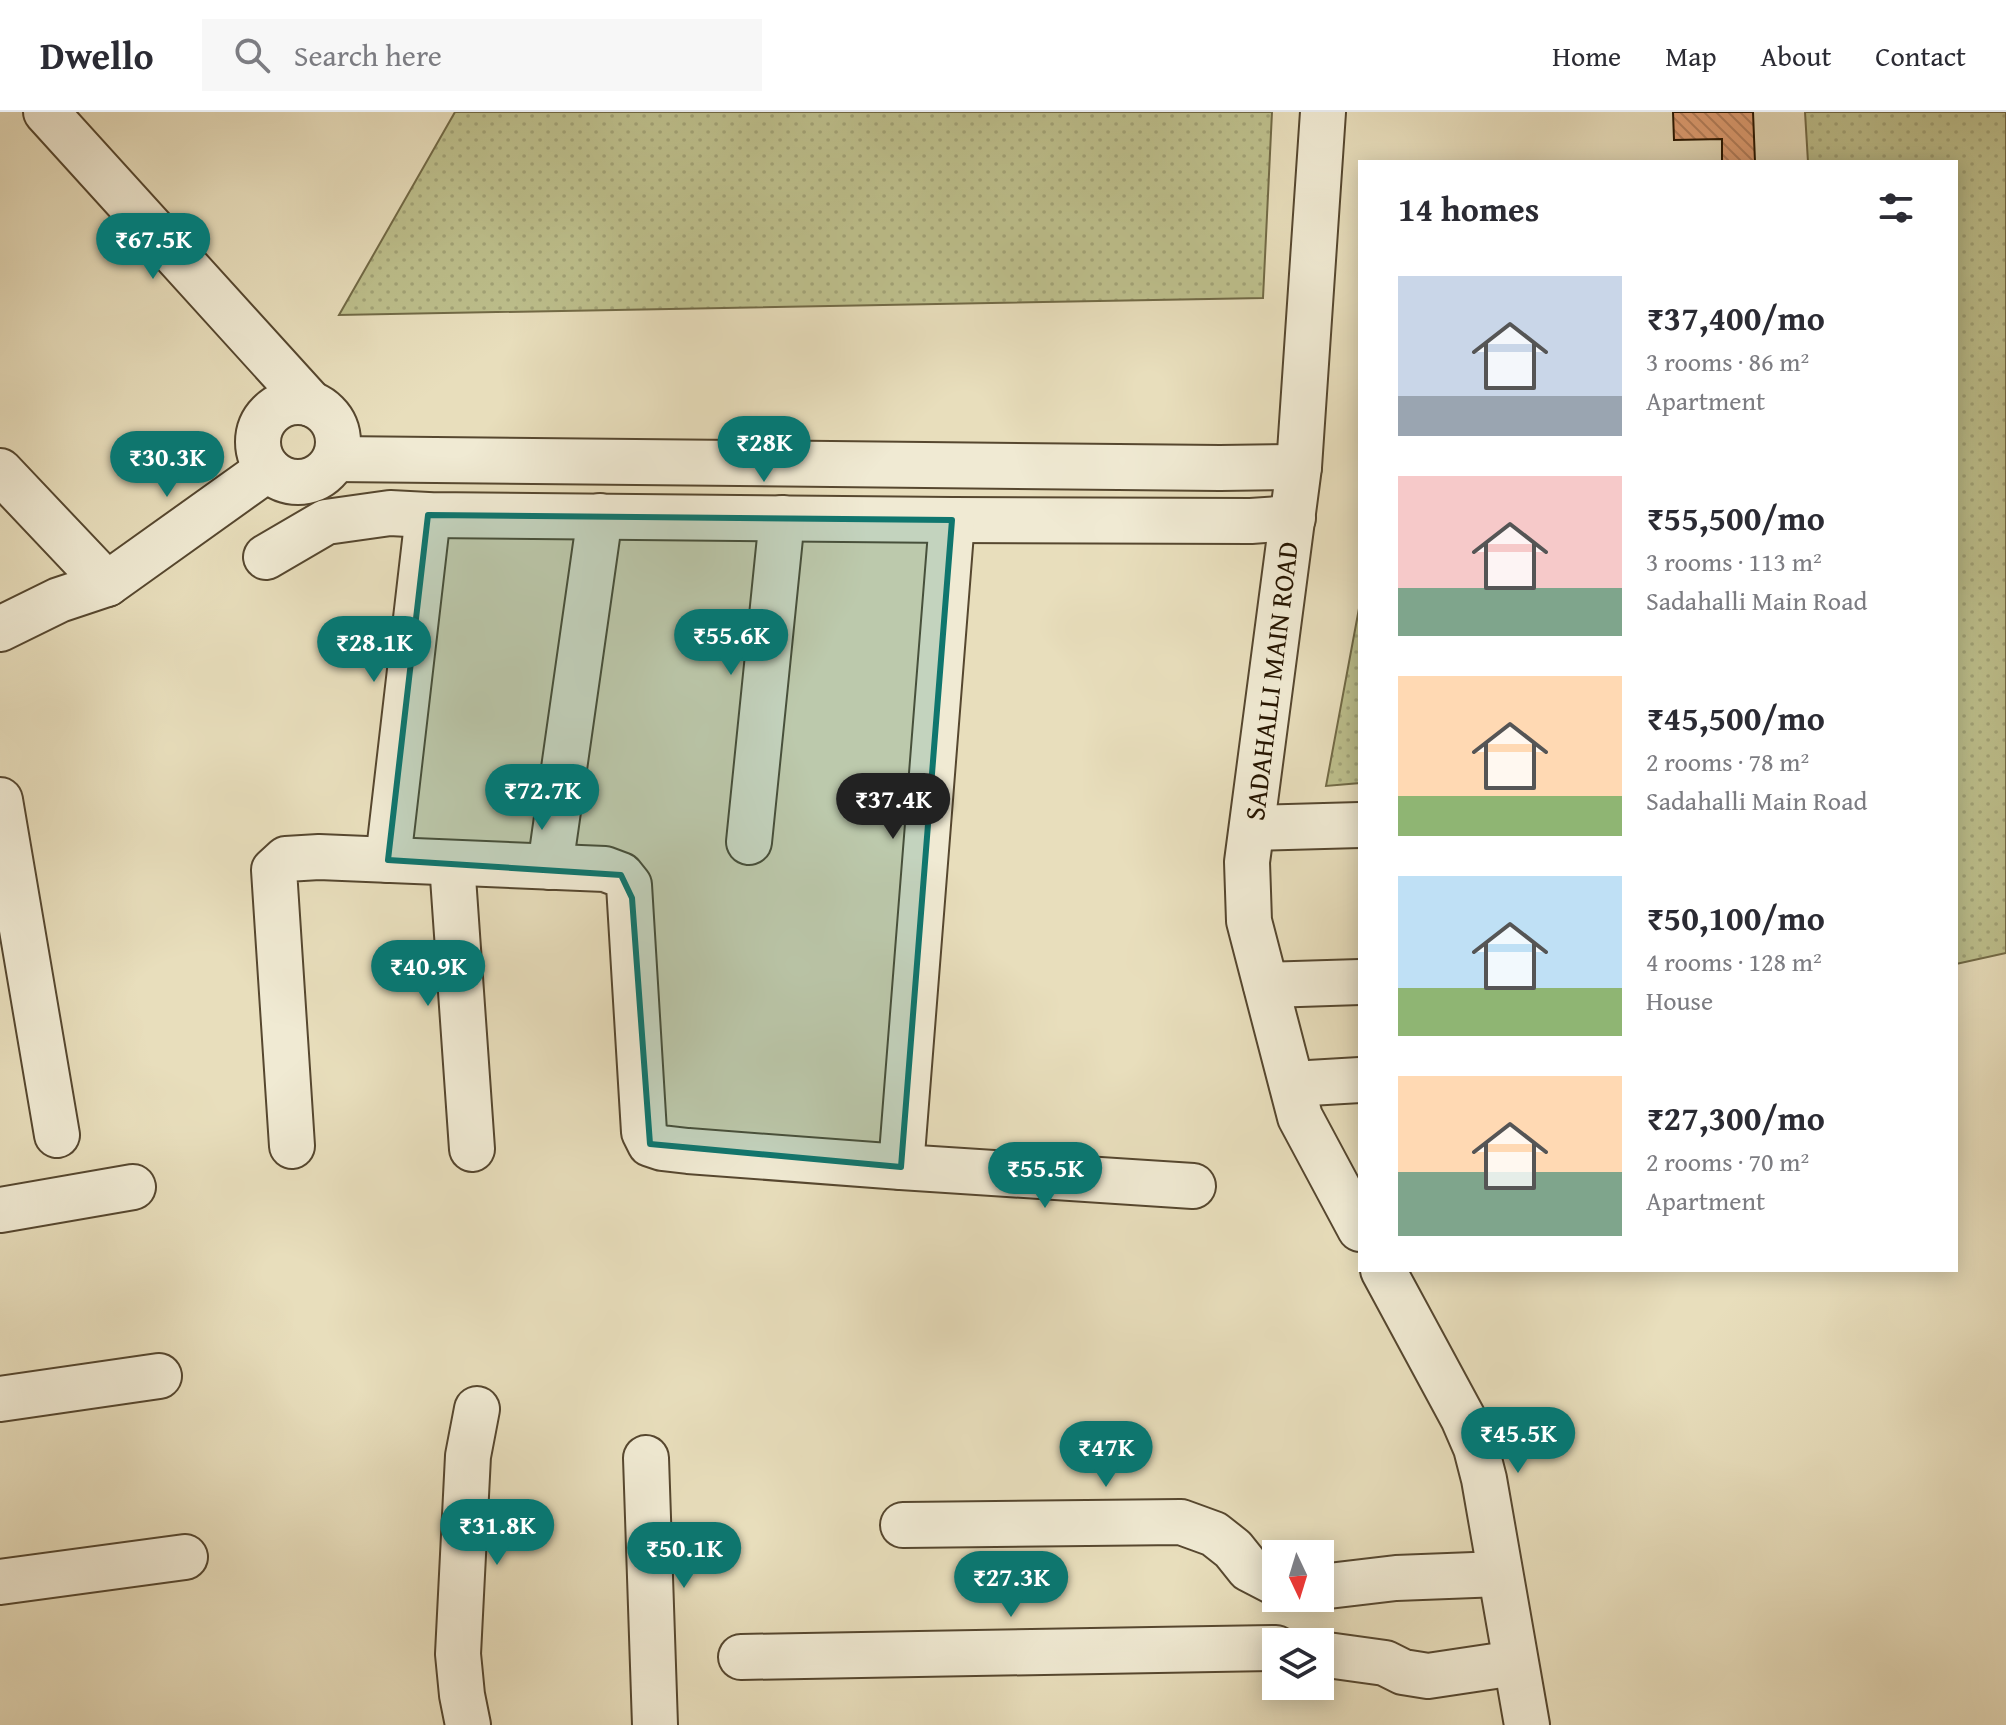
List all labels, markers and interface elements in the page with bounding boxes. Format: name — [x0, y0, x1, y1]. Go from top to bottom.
search box — [202, 19, 762, 91]
text: Dwello — [40, 27, 154, 83]
icon: search — [230, 33, 274, 77]
text: Search here — [294, 33, 442, 77]
text: Home — [1552, 35, 1621, 76]
text: Map — [1665, 35, 1717, 76]
text: About — [1761, 35, 1831, 76]
text: Contact — [1875, 35, 1966, 76]
text: 14 homes — [1398, 184, 1539, 233]
icon: filters — [1874, 186, 1918, 230]
pin: ₹67.5K — [88, 213, 218, 281]
text: ₹67.5K — [114, 219, 192, 258]
text: ₹37,400/mo — [1646, 293, 1825, 342]
icon: home — [1462, 308, 1558, 404]
text: 3 rooms · 86 m² — [1646, 342, 1809, 381]
text: Apartment — [1646, 381, 1765, 420]
pin: ₹28K — [717, 416, 811, 484]
text: ₹28K — [736, 422, 792, 461]
pin: ₹30.3K — [102, 431, 232, 499]
text: ₹30.3K — [128, 437, 206, 476]
text: ₹55,500/mo — [1646, 493, 1825, 542]
icon: home — [1462, 508, 1558, 604]
street label: SADAHALLI MAIN ROAD — [1233, 539, 1308, 823]
text: 3 rooms · 113 m² — [1646, 542, 1822, 581]
text: Sadahalli Main Road — [1646, 581, 1867, 620]
pin: ₹55.6K — [666, 609, 796, 677]
text: ₹55.6K — [692, 615, 770, 654]
pin: ₹28.1K — [309, 616, 439, 684]
text: ₹28.1K — [335, 622, 413, 661]
text: ₹45,500/mo — [1646, 693, 1825, 742]
icon: home — [1462, 708, 1558, 804]
text: 2 rooms · 78 m² — [1646, 742, 1809, 781]
pin: ₹72.7K — [477, 764, 607, 832]
text: ₹72.7K — [503, 770, 581, 809]
pin: ₹37.4K — [828, 773, 958, 841]
text: ₹37.4K — [854, 779, 932, 818]
text: Sadahalli Main Road — [1646, 781, 1867, 820]
text: ₹50,100/mo — [1646, 893, 1825, 942]
icon: home — [1462, 908, 1558, 1004]
pin: ₹40.9K — [363, 940, 493, 1008]
text: 4 rooms · 128 m² — [1646, 942, 1822, 981]
text: ₹40.9K — [389, 946, 467, 985]
text: House — [1646, 981, 1713, 1020]
text: ₹27,300/mo — [1646, 1093, 1825, 1142]
icon: home — [1462, 1108, 1558, 1204]
pin: ₹55.5K — [980, 1142, 1110, 1210]
text: 2 rooms · 70 m² — [1646, 1142, 1809, 1181]
text: ₹55.5K — [1006, 1148, 1084, 1187]
text: Apartment — [1646, 1181, 1765, 1220]
pin: ₹45.5K — [1453, 1407, 1583, 1475]
text: ₹45.5K — [1479, 1413, 1557, 1452]
pin: ₹47K — [1059, 1421, 1153, 1489]
text: ₹47K — [1078, 1427, 1134, 1466]
pin: ₹31.8K — [432, 1499, 562, 1567]
text: ₹31.8K — [458, 1505, 536, 1544]
pin: ₹50.1K — [619, 1522, 749, 1590]
text: ₹50.1K — [645, 1528, 723, 1567]
north arrow — [1262, 1540, 1334, 1612]
map controls — [1262, 1540, 1334, 1700]
pin: ₹27.3K — [946, 1551, 1076, 1619]
text: ₹27.3K — [972, 1557, 1050, 1596]
button: layers — [1262, 1628, 1334, 1700]

